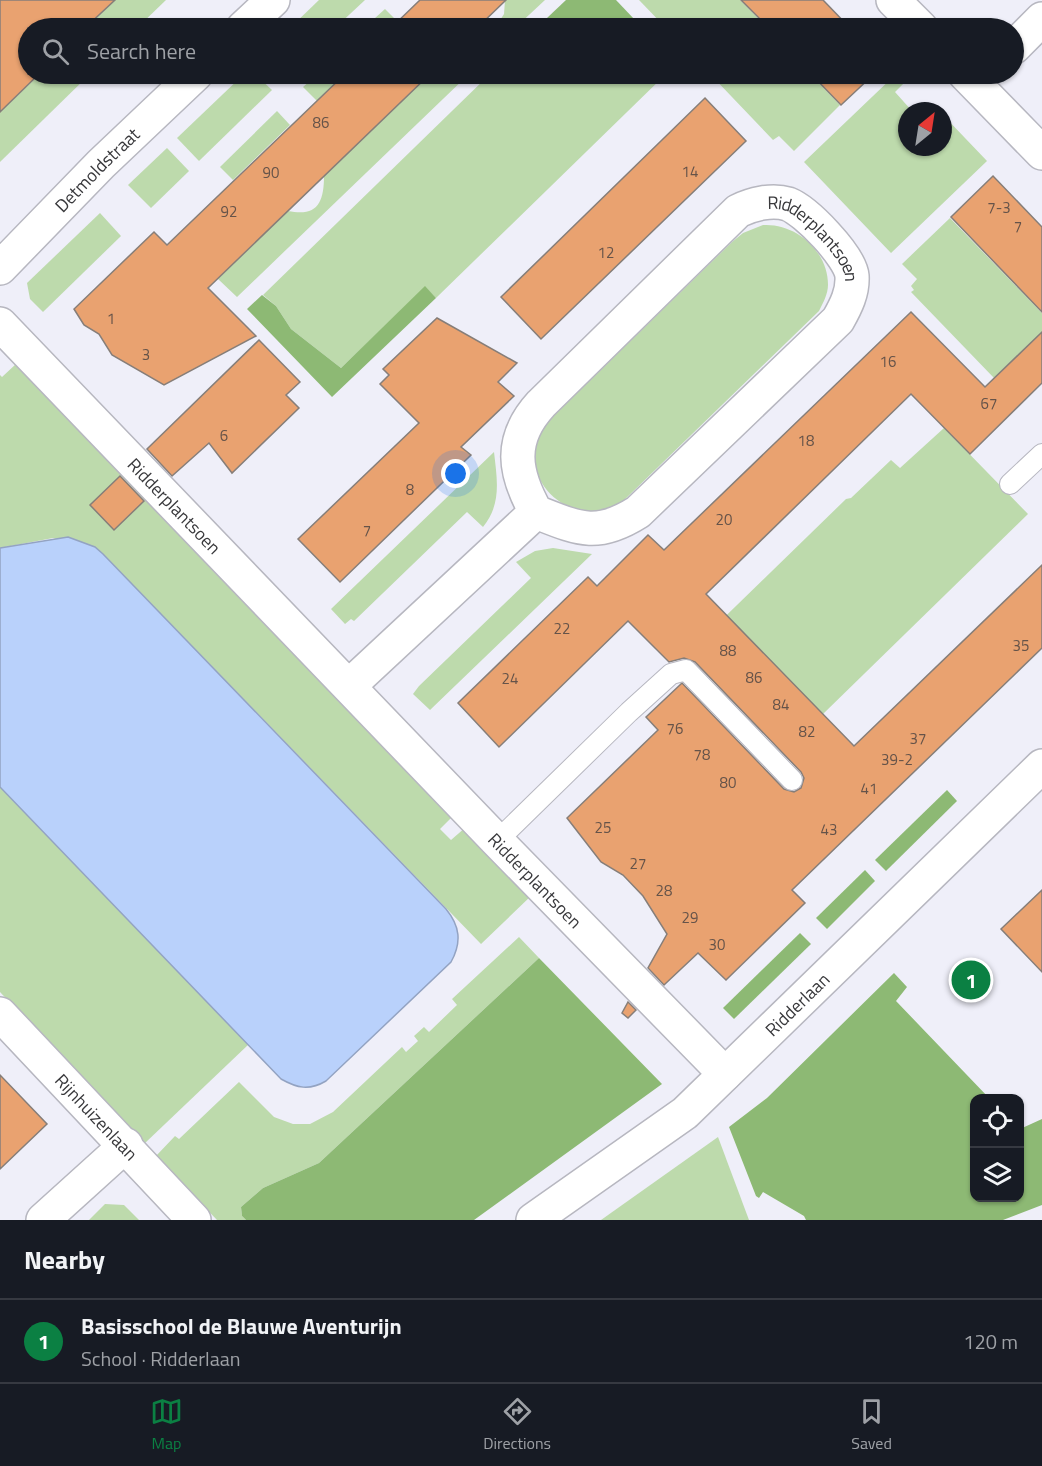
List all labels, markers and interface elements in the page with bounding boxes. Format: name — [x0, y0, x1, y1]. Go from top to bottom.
search box — [18, 18, 1024, 84]
text: Search here — [87, 34, 196, 68]
icon: search — [39, 35, 72, 68]
north arrow — [898, 102, 952, 156]
house number: 86 — [313, 111, 329, 134]
street label: Detmoldstraat — [48, 120, 146, 218]
house number: 14 — [682, 160, 698, 183]
house number: 90 — [263, 161, 279, 184]
street label: Ridderplantsoen — [767, 188, 866, 282]
house number: 7-3 — [987, 196, 1011, 219]
house number: 92 — [221, 200, 237, 223]
house number: 7 — [1014, 215, 1022, 238]
house number: 12 — [598, 241, 614, 264]
house number: 1 — [107, 307, 115, 330]
house number: 3 — [142, 343, 150, 366]
house number: 16 — [880, 350, 896, 373]
house number: 67 — [981, 392, 997, 415]
house number: 6 — [220, 424, 228, 447]
house number: 18 — [798, 429, 814, 452]
street label: Ridderplantsoen — [122, 451, 228, 560]
your location — [441, 459, 470, 488]
house number: 8 — [406, 478, 414, 501]
house number: 20 — [716, 508, 732, 531]
house number: 7 — [363, 519, 371, 542]
house number: 22 — [554, 617, 570, 640]
house number: 35 — [1013, 634, 1029, 657]
house number: 88 — [720, 639, 736, 662]
house number: 86 — [746, 666, 762, 689]
house number: 24 — [502, 667, 518, 690]
house number: 84 — [773, 693, 789, 716]
house number: 76 — [667, 717, 683, 740]
house number: 82 — [799, 720, 815, 743]
house number: 37 — [910, 727, 926, 750]
house number: 78 — [694, 743, 710, 766]
house number: 39-2 — [881, 748, 913, 771]
house number: 80 — [720, 771, 736, 794]
house number: 41 — [861, 777, 877, 800]
house number: 25 — [595, 816, 611, 839]
house number: 43 — [821, 818, 837, 841]
street label: Ridderplantsoen — [482, 826, 589, 934]
house number: 27 — [630, 852, 646, 875]
house number: 28 — [656, 879, 672, 902]
house number: 29 — [682, 906, 698, 929]
house number: 30 — [709, 933, 725, 956]
pin: 1 — [952, 958, 990, 1002]
street label: Ridderlaan — [758, 966, 836, 1042]
street label: Rijnhuizenlaan — [49, 1067, 144, 1166]
map controls — [970, 1094, 1024, 1202]
button: locate — [970, 1094, 1024, 1148]
button: layers — [970, 1148, 1024, 1202]
text: Nearby — [24, 1240, 105, 1279]
text: Basisschool de Blauwe Aventurijn — [81, 1309, 402, 1343]
text: 1 — [38, 1326, 49, 1357]
text: 120 m — [963, 1326, 1018, 1357]
text: School · Ridderlaan — [81, 1343, 240, 1374]
tab: Map — [150, 1395, 183, 1455]
tab: Directions — [483, 1395, 551, 1455]
tab: Saved — [851, 1395, 892, 1455]

